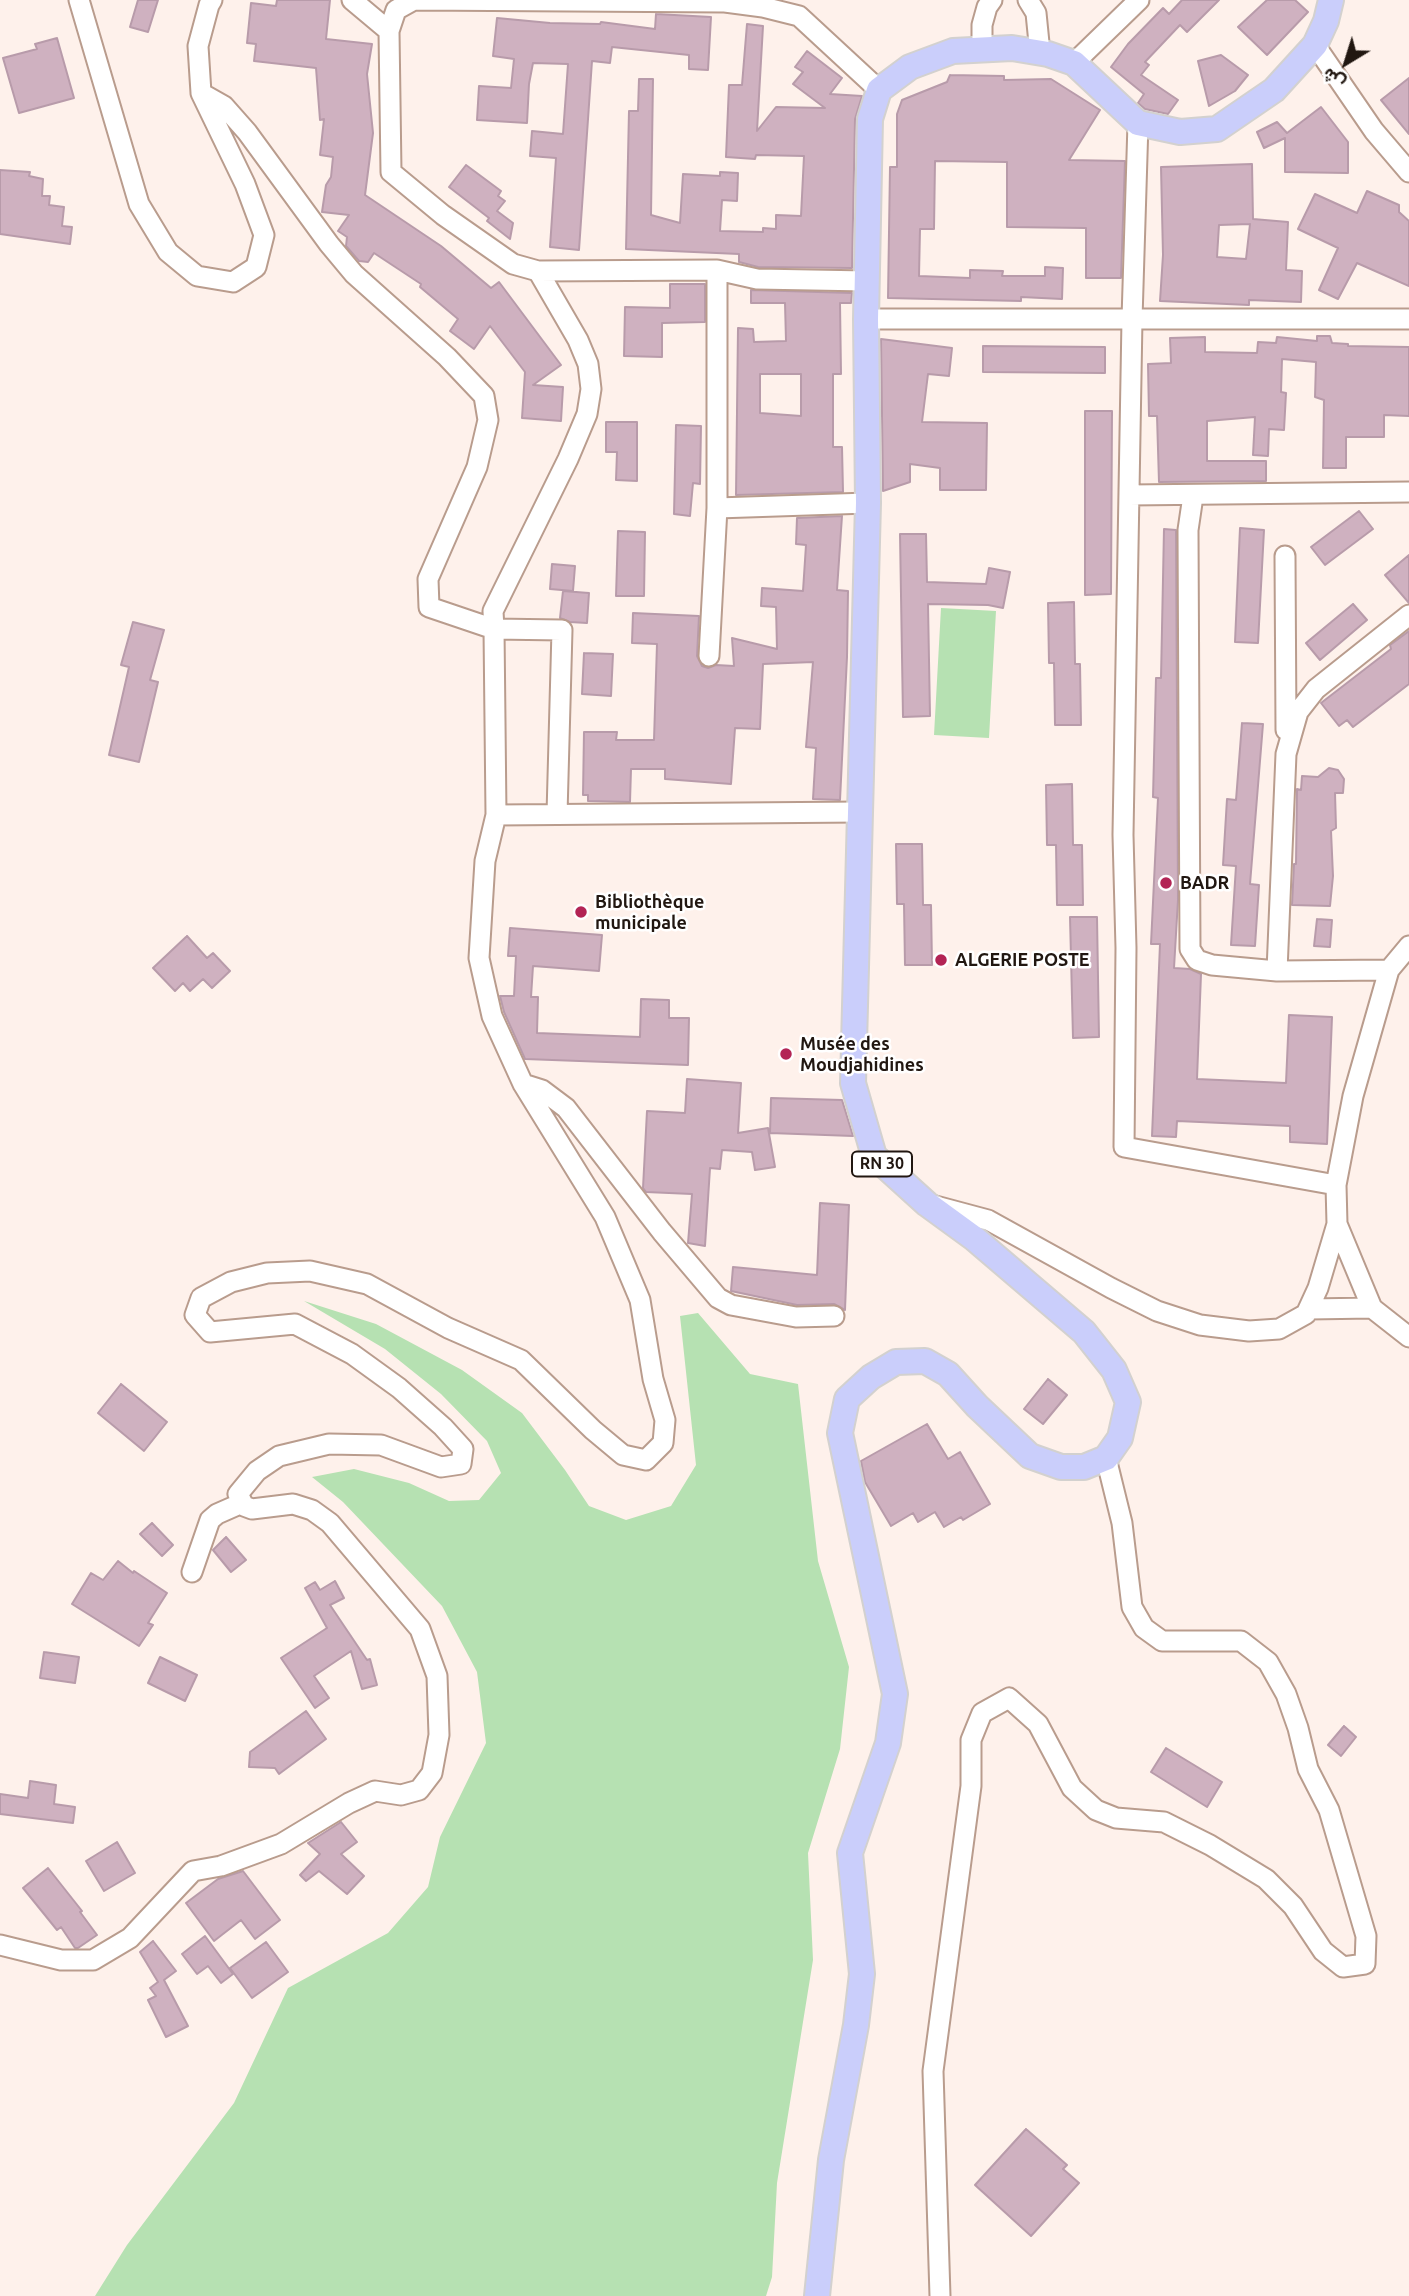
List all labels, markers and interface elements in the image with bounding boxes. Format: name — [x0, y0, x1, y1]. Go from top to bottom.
north arrow — [1311, 28, 1381, 98]
text: ش — [1317, 64, 1349, 95]
place label: BADR — [1180, 872, 1229, 894]
marker: BADR — [1158, 875, 1174, 891]
place label: Bibliothèque municipale — [595, 891, 704, 934]
marker: Bibliothèque municipale — [573, 904, 589, 920]
place label: ALGERIE POSTE — [955, 949, 1090, 971]
marker: ALGERIE POSTE — [933, 952, 949, 968]
place label: Musée des Moudjahidines — [800, 1033, 924, 1076]
marker: Musée des Moudjahidines — [778, 1046, 794, 1062]
road number: RN 30 — [852, 1152, 912, 1176]

